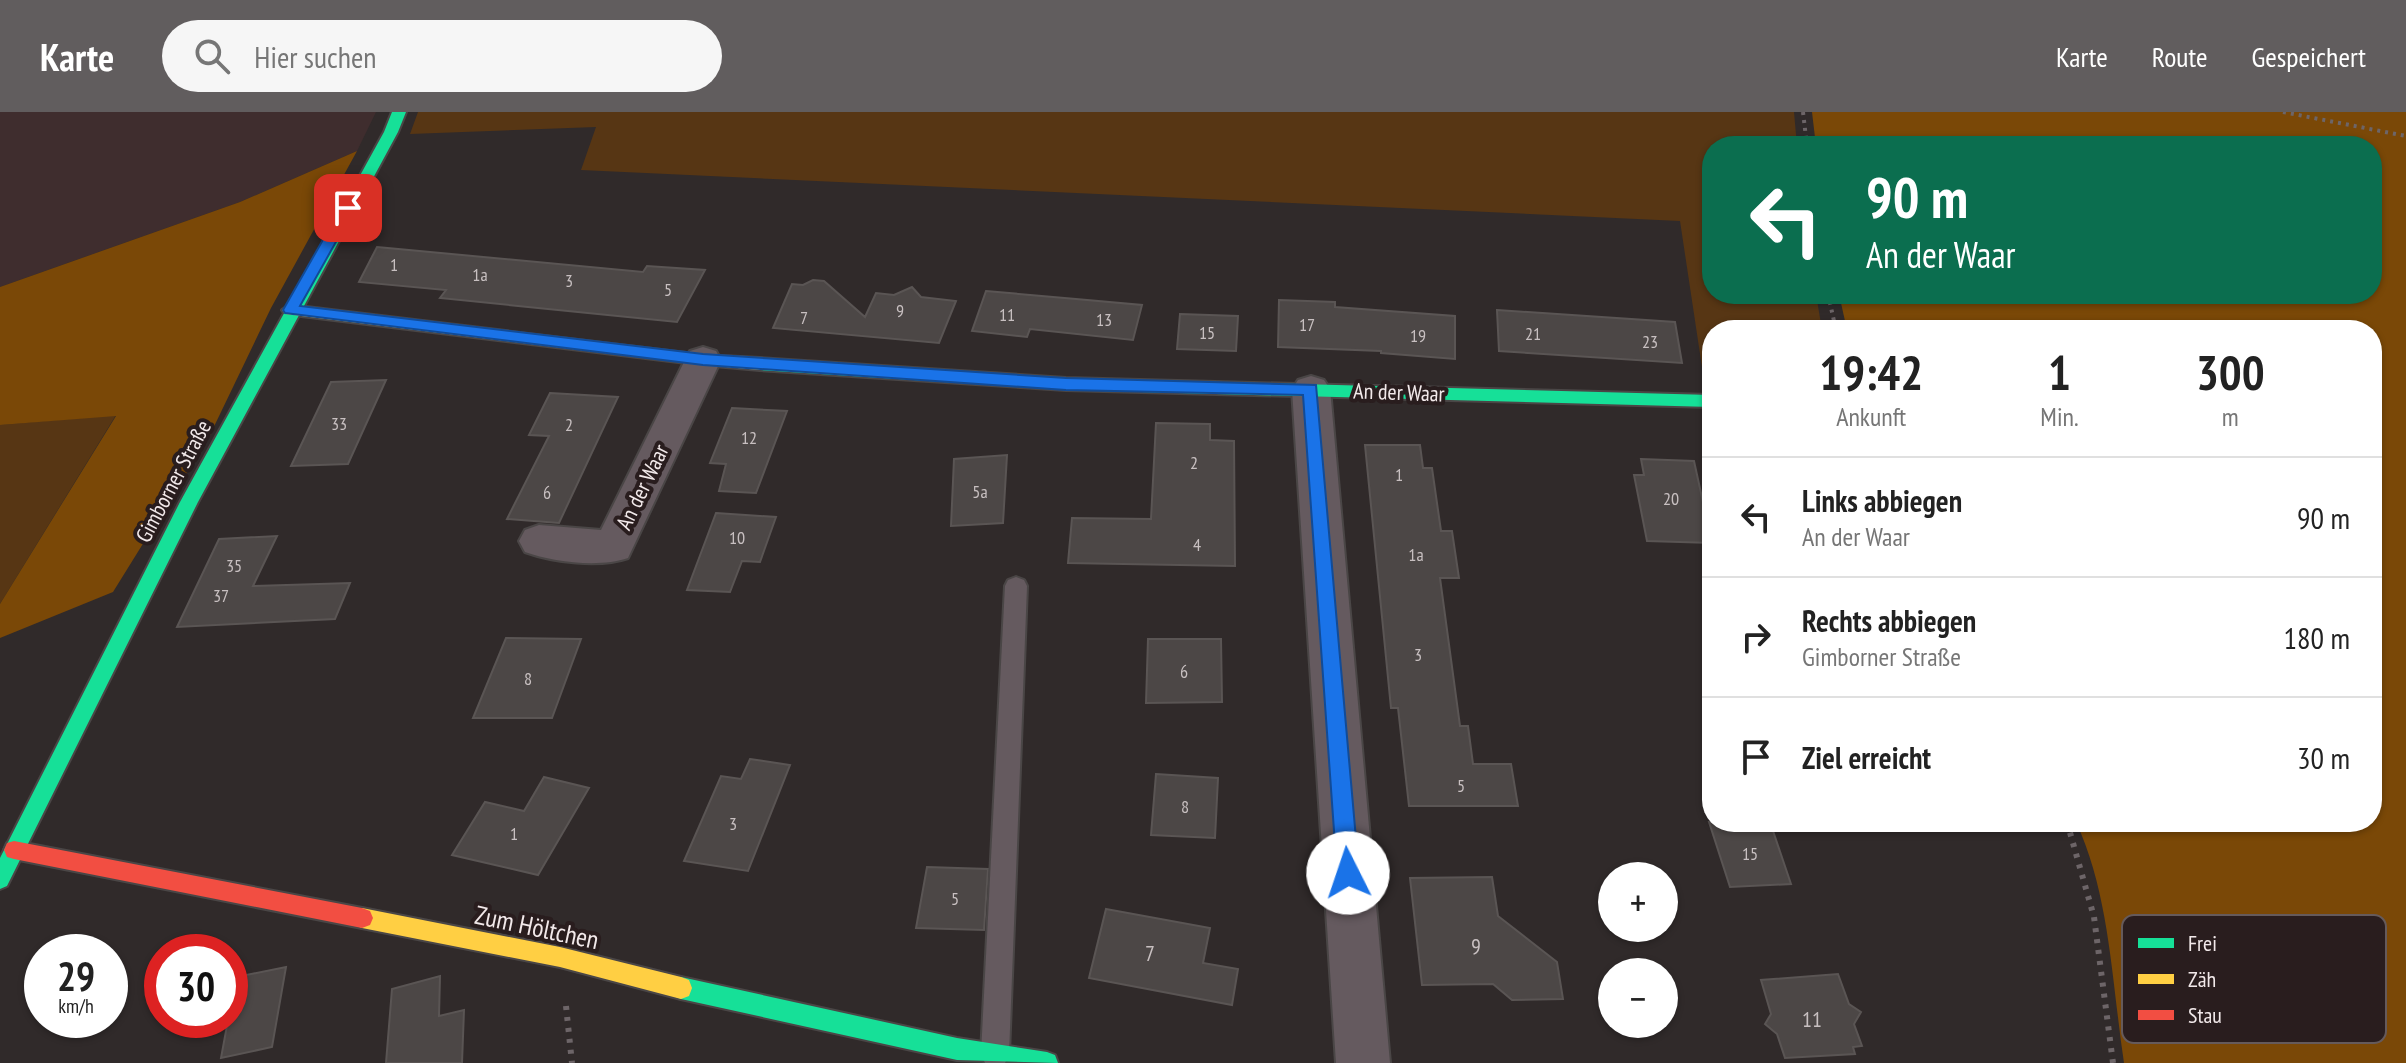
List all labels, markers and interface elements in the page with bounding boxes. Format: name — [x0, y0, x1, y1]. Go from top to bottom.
search box — [162, 20, 722, 92]
text: Karte — [40, 32, 114, 81]
icon: search — [190, 34, 234, 78]
text: Hier suchen — [254, 37, 376, 76]
text: Karte — [2056, 38, 2108, 75]
text: Route — [2152, 38, 2207, 75]
text: Gespeichert — [2251, 38, 2366, 75]
text: 90 m — [1866, 161, 1968, 233]
icon: left — [1734, 168, 1838, 272]
pin — [314, 174, 382, 242]
icon: arrive — [326, 186, 370, 230]
text: An der Waar — [1866, 231, 2015, 278]
house number: 1 — [390, 253, 398, 276]
house number: 1a — [472, 263, 488, 286]
house number: 3 — [565, 269, 573, 292]
house number: 5 — [664, 278, 672, 301]
house number: 9 — [896, 299, 904, 322]
house number: 11 — [999, 303, 1015, 326]
house number: 7 — [800, 306, 808, 329]
house number: 13 — [1096, 308, 1112, 331]
house number: 17 — [1299, 313, 1315, 336]
house number: 15 — [1199, 321, 1215, 344]
house number: 21 — [1525, 322, 1541, 345]
house number: 19 — [1410, 324, 1426, 347]
house number: 23 — [1642, 330, 1658, 353]
text: 19:42 — [1819, 341, 1923, 403]
text: 1 — [2048, 341, 2071, 403]
text: 300 — [2196, 341, 2265, 403]
street label: An der Waar — [1353, 376, 1445, 408]
text: Ankunft — [1836, 400, 1906, 433]
text: Min. — [2040, 400, 2079, 433]
text: m — [2222, 400, 2239, 433]
house number: 33 — [331, 412, 347, 435]
house number: 2 — [565, 413, 573, 436]
street label: Gimborner Straße — [129, 415, 217, 547]
house number: 12 — [741, 426, 757, 449]
street label: An der Waar — [609, 440, 675, 534]
house number: 2 — [1190, 451, 1198, 474]
house number: 1 — [1395, 463, 1403, 486]
house number: 5a — [972, 480, 988, 503]
house number: 6 — [543, 481, 551, 504]
text: Links abbiegen — [1802, 481, 1962, 520]
house number: 20 — [1663, 487, 1679, 510]
icon: left — [1734, 495, 1778, 539]
text: 90 m — [2297, 498, 2350, 537]
text: An der Waar — [1802, 520, 1910, 553]
house number: 10 — [729, 526, 745, 549]
house number: 4 — [1193, 533, 1201, 556]
house number: 1a — [1408, 543, 1424, 566]
house number: 35 — [226, 554, 242, 577]
house number: 37 — [213, 584, 229, 607]
text: Rechts abbiegen — [1802, 601, 1976, 640]
icon: right — [1734, 615, 1778, 659]
text: 180 m — [2284, 618, 2350, 657]
text: Gimborner Straße — [1802, 640, 1961, 673]
house number: 3 — [1414, 643, 1422, 666]
house number: 6 — [1180, 660, 1188, 683]
house number: 8 — [524, 667, 532, 690]
icon: arrive — [1734, 735, 1778, 779]
text: Ziel erreicht — [1802, 738, 1931, 777]
text: 30 m — [2297, 738, 2350, 777]
house number: 5 — [1457, 774, 1465, 797]
house number: 8 — [1181, 795, 1189, 818]
house number: 3 — [729, 812, 737, 835]
house number: 1 — [510, 822, 518, 845]
position arrow — [1306, 831, 1390, 915]
house number: 15 — [1742, 842, 1758, 865]
map controls — [1598, 862, 1678, 1038]
button: + — [1598, 862, 1678, 942]
house number: 5 — [951, 887, 959, 910]
street label: Zum Höltchen — [472, 898, 602, 956]
legend — [2122, 915, 2386, 1043]
text: Frei — [2188, 929, 2217, 957]
house number: 9 — [1471, 932, 1481, 960]
speed limit sign: 30 — [144, 934, 248, 1038]
house number: 7 — [1145, 939, 1155, 967]
text: 29 — [57, 950, 95, 1002]
button: − — [1598, 958, 1678, 1038]
text: Zäh — [2188, 965, 2216, 993]
text: km/h — [58, 993, 94, 1019]
text: Stau — [2188, 1001, 2222, 1029]
house number: 11 — [1802, 1005, 1822, 1033]

